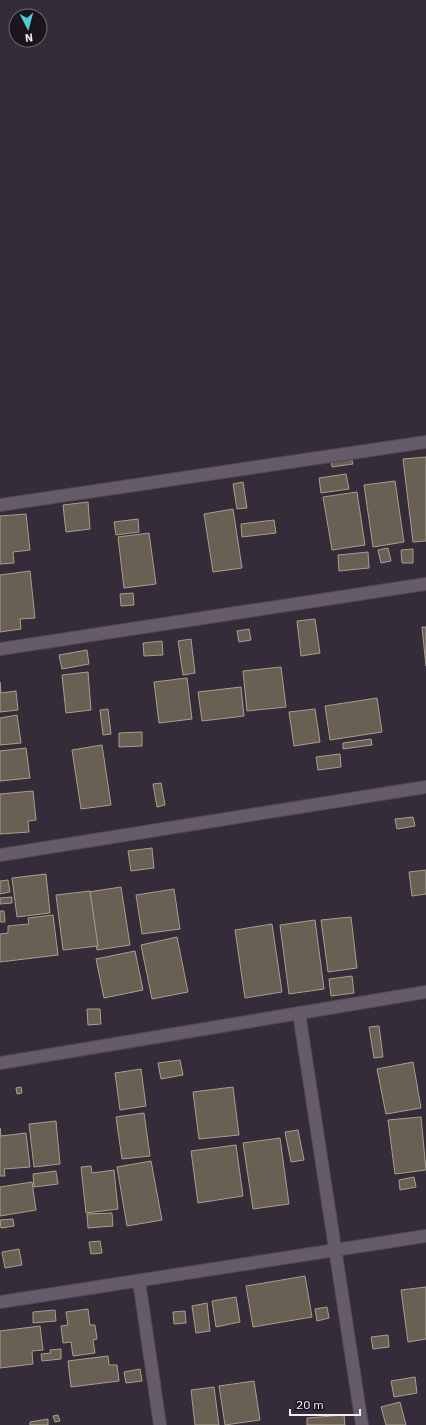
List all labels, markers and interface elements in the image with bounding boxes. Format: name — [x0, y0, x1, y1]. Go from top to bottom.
north arrow — [8, 8, 48, 48]
text: N — [24, 31, 34, 45]
scale bar — [290, 1391, 360, 1417]
text: 20 m — [296, 1397, 324, 1412]

